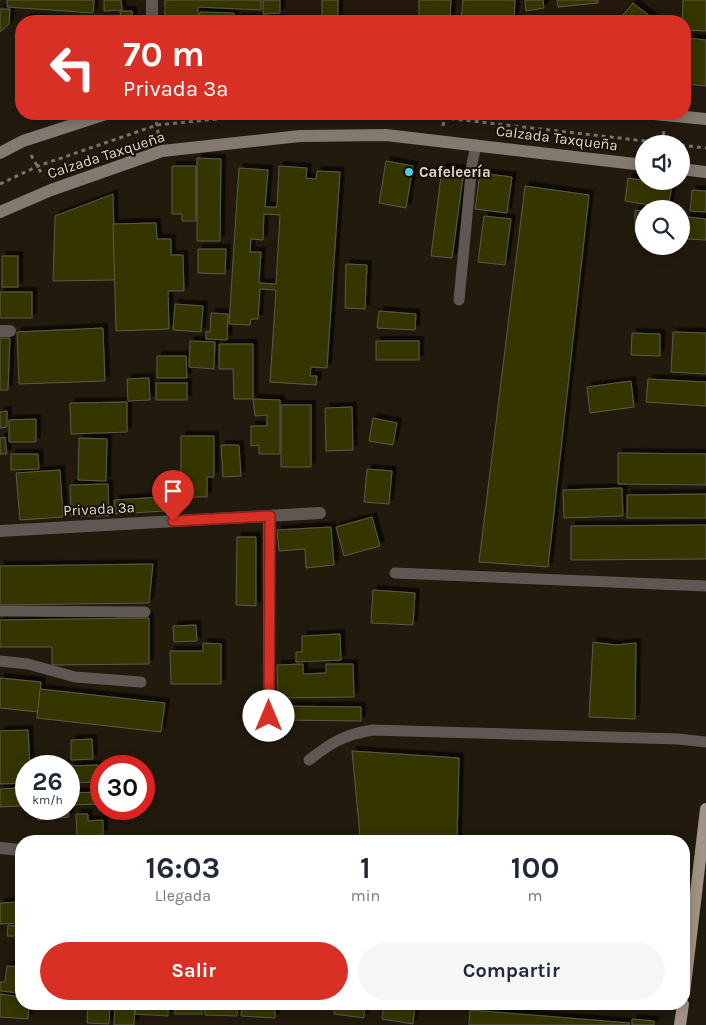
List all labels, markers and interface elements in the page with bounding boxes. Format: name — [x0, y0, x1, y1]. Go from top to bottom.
text: 70 m — [123, 34, 205, 75]
icon: left — [40, 35, 105, 100]
text: Privada 3ª — [123, 76, 228, 102]
street label: Calzada Taxqueña — [495, 122, 619, 154]
street label: Calzada Taxqueña — [45, 127, 167, 183]
map controls — [635, 135, 690, 255]
button: sound — [635, 135, 690, 190]
place label: Cafeleería — [419, 163, 491, 181]
marker: Cafeleería — [403, 166, 415, 178]
button: search — [635, 200, 690, 255]
pin — [152, 470, 194, 521]
icon: arrive — [159, 477, 187, 505]
street label: Privada 3ª — [63, 498, 135, 520]
position arrow — [242, 689, 294, 741]
speed limit sign: 30 — [90, 755, 155, 820]
text: 26 — [32, 767, 63, 796]
text: km/h — [32, 793, 63, 807]
text: 16:03 — [146, 850, 220, 886]
text: 1 — [360, 850, 371, 886]
text: 100 — [511, 850, 559, 886]
text: Llegada — [155, 886, 211, 905]
text: min — [351, 886, 380, 905]
text: m — [528, 886, 543, 905]
button: Salir — [40, 942, 348, 1000]
button: Compartir — [358, 942, 665, 1000]

